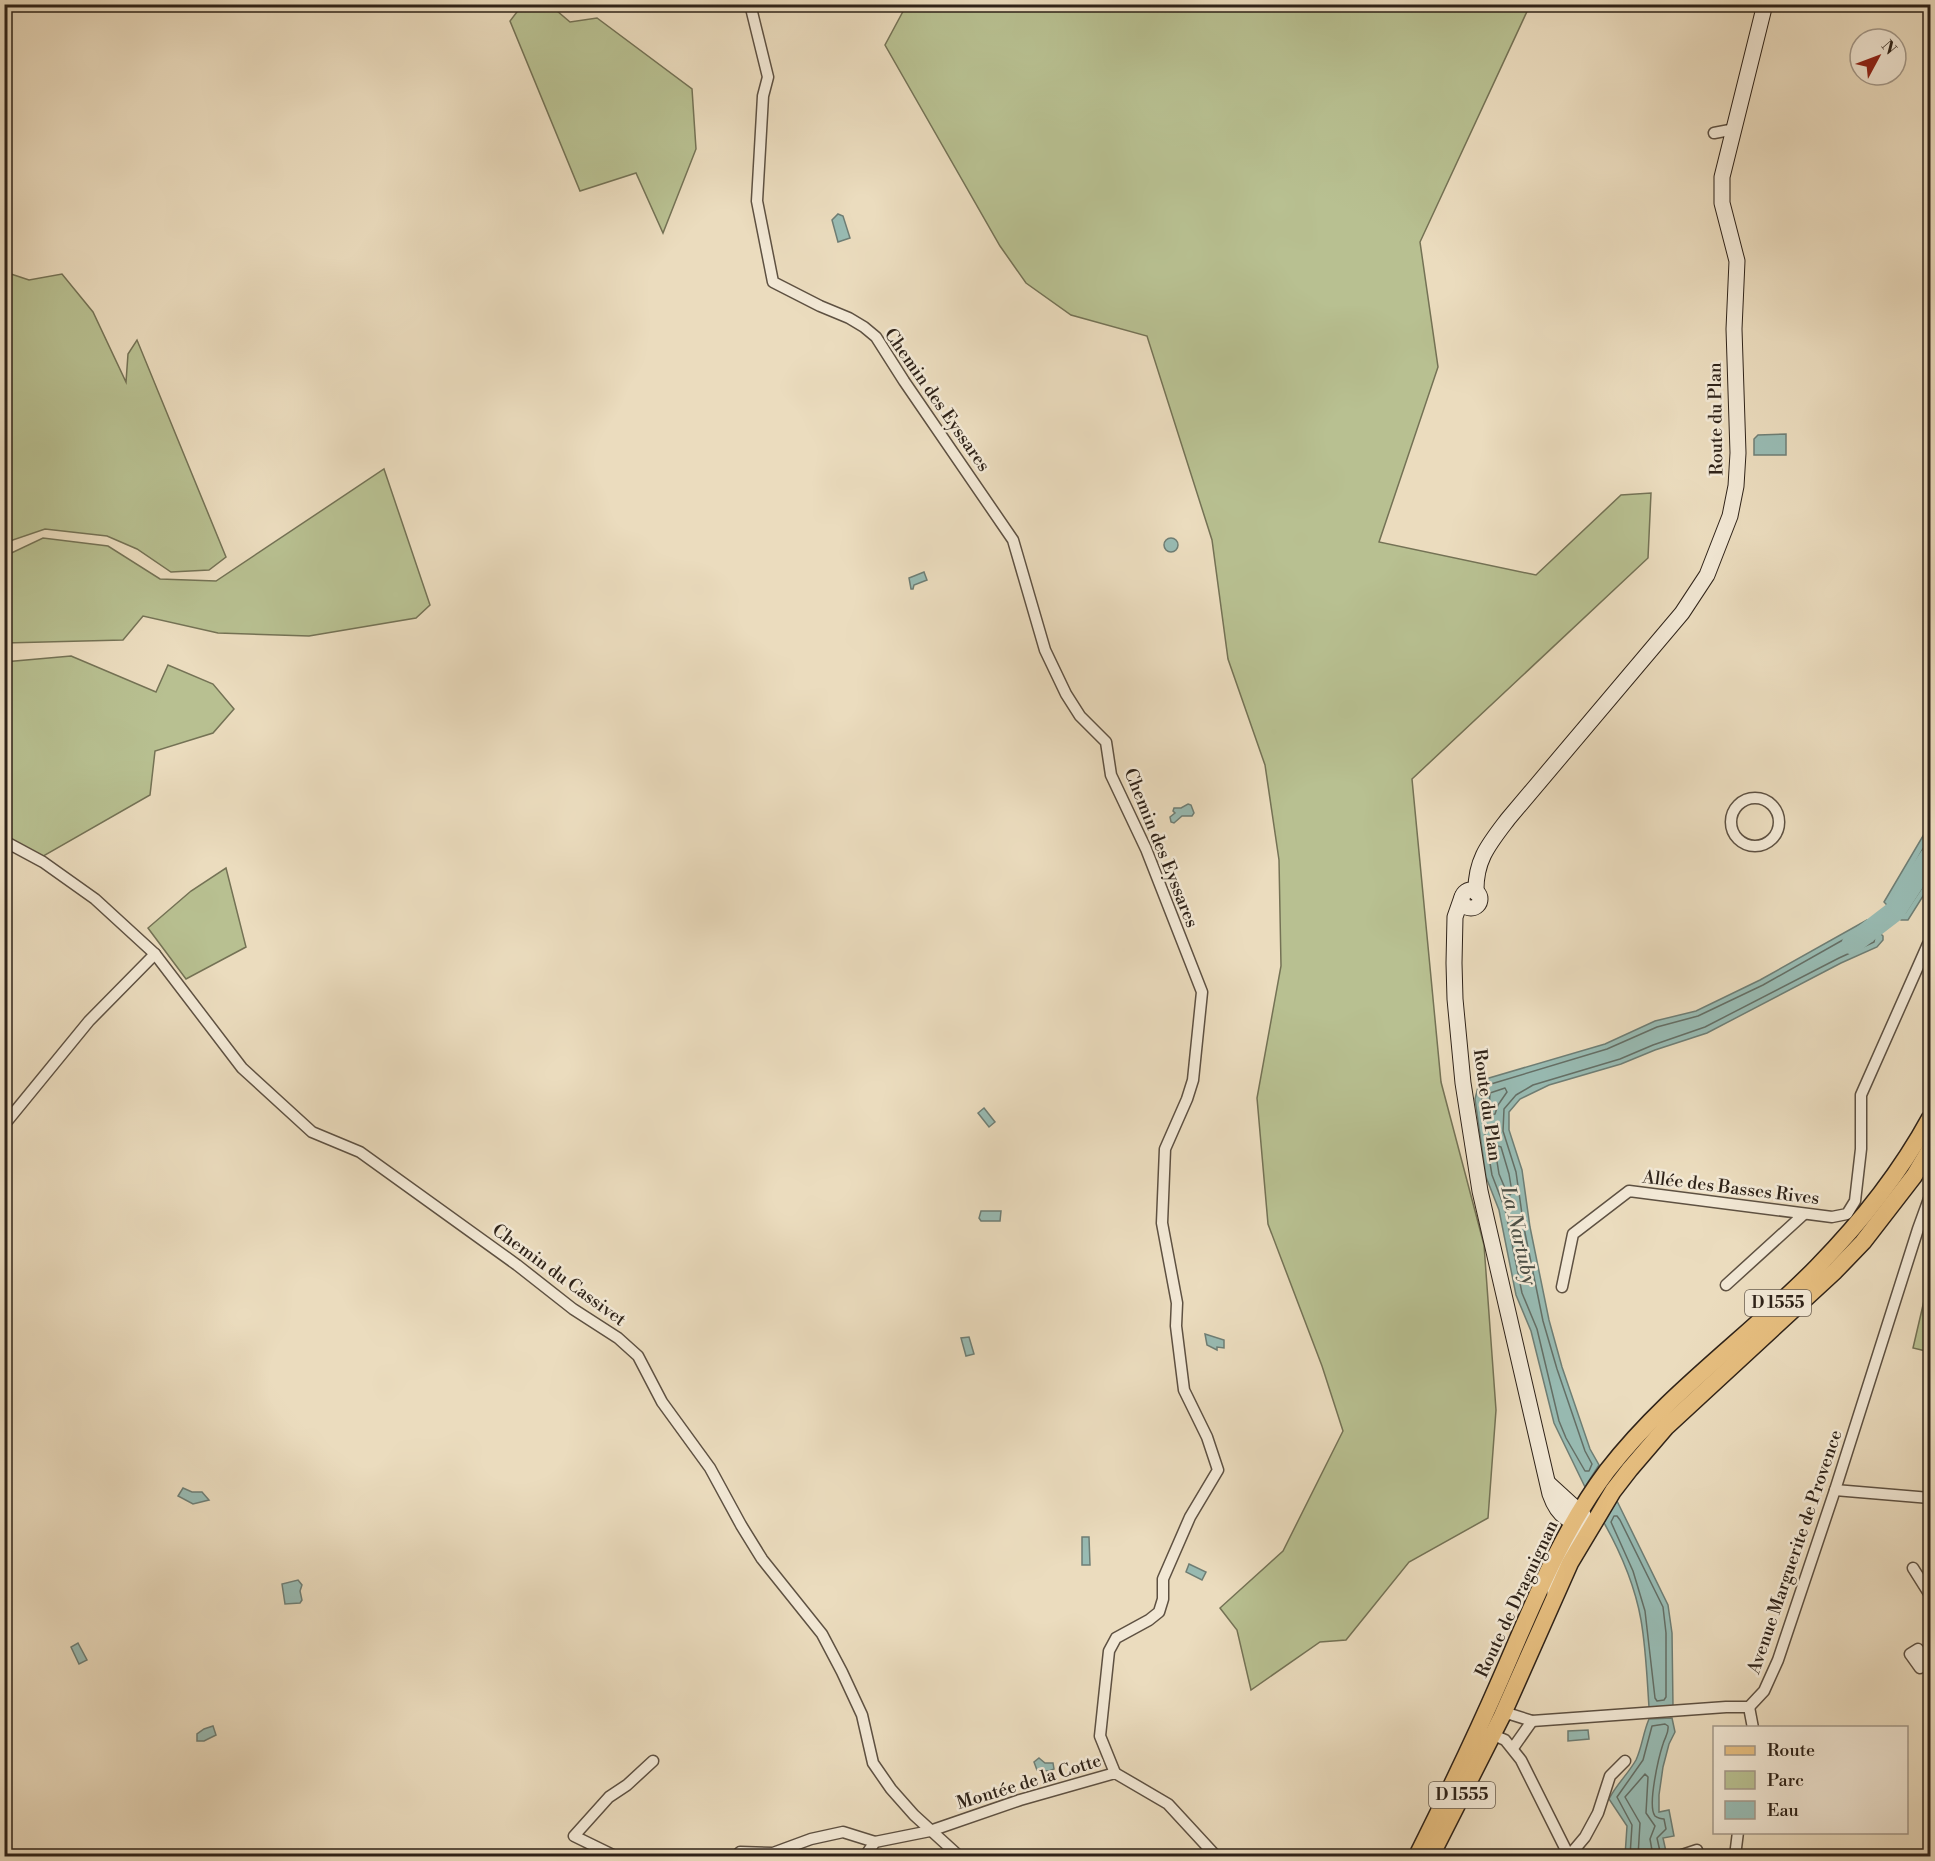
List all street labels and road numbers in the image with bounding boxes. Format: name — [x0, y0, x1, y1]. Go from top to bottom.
street label: Chemin des Eyssares — [879, 324, 995, 476]
street label: Route du Plan — [1704, 362, 1728, 476]
street label: Chemin des Eyssares — [1119, 765, 1204, 931]
street label: Route du Plan — [1468, 1047, 1506, 1163]
street label: Allée des Basses Rives — [1640, 1166, 1821, 1210]
street label: Chemin du Cassivet — [488, 1219, 631, 1332]
road number: D 1555 — [1745, 1290, 1811, 1316]
street label: Avenue Marguerite de Provence — [1742, 1427, 1848, 1678]
street label: Route de Draguignan — [1470, 1516, 1564, 1681]
street label: Montée de la Cotte — [954, 1749, 1104, 1815]
road number: D 1555 — [1429, 1782, 1495, 1808]

